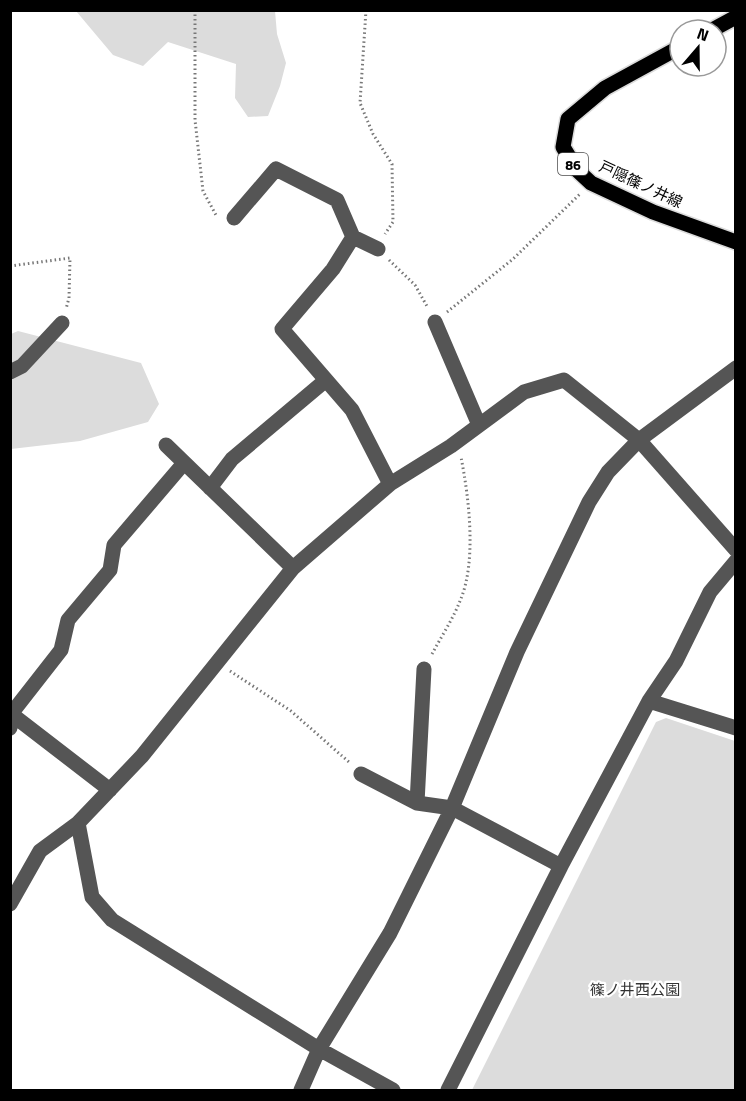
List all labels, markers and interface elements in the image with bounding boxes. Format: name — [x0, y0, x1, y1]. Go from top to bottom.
north arrow — [668, 18, 728, 78]
text: N — [694, 21, 712, 47]
road number: 86 — [558, 153, 588, 175]
street label: 戸隠篠ノ井線 — [595, 155, 687, 213]
park label: 篠ノ井西公園 — [590, 978, 680, 1001]

